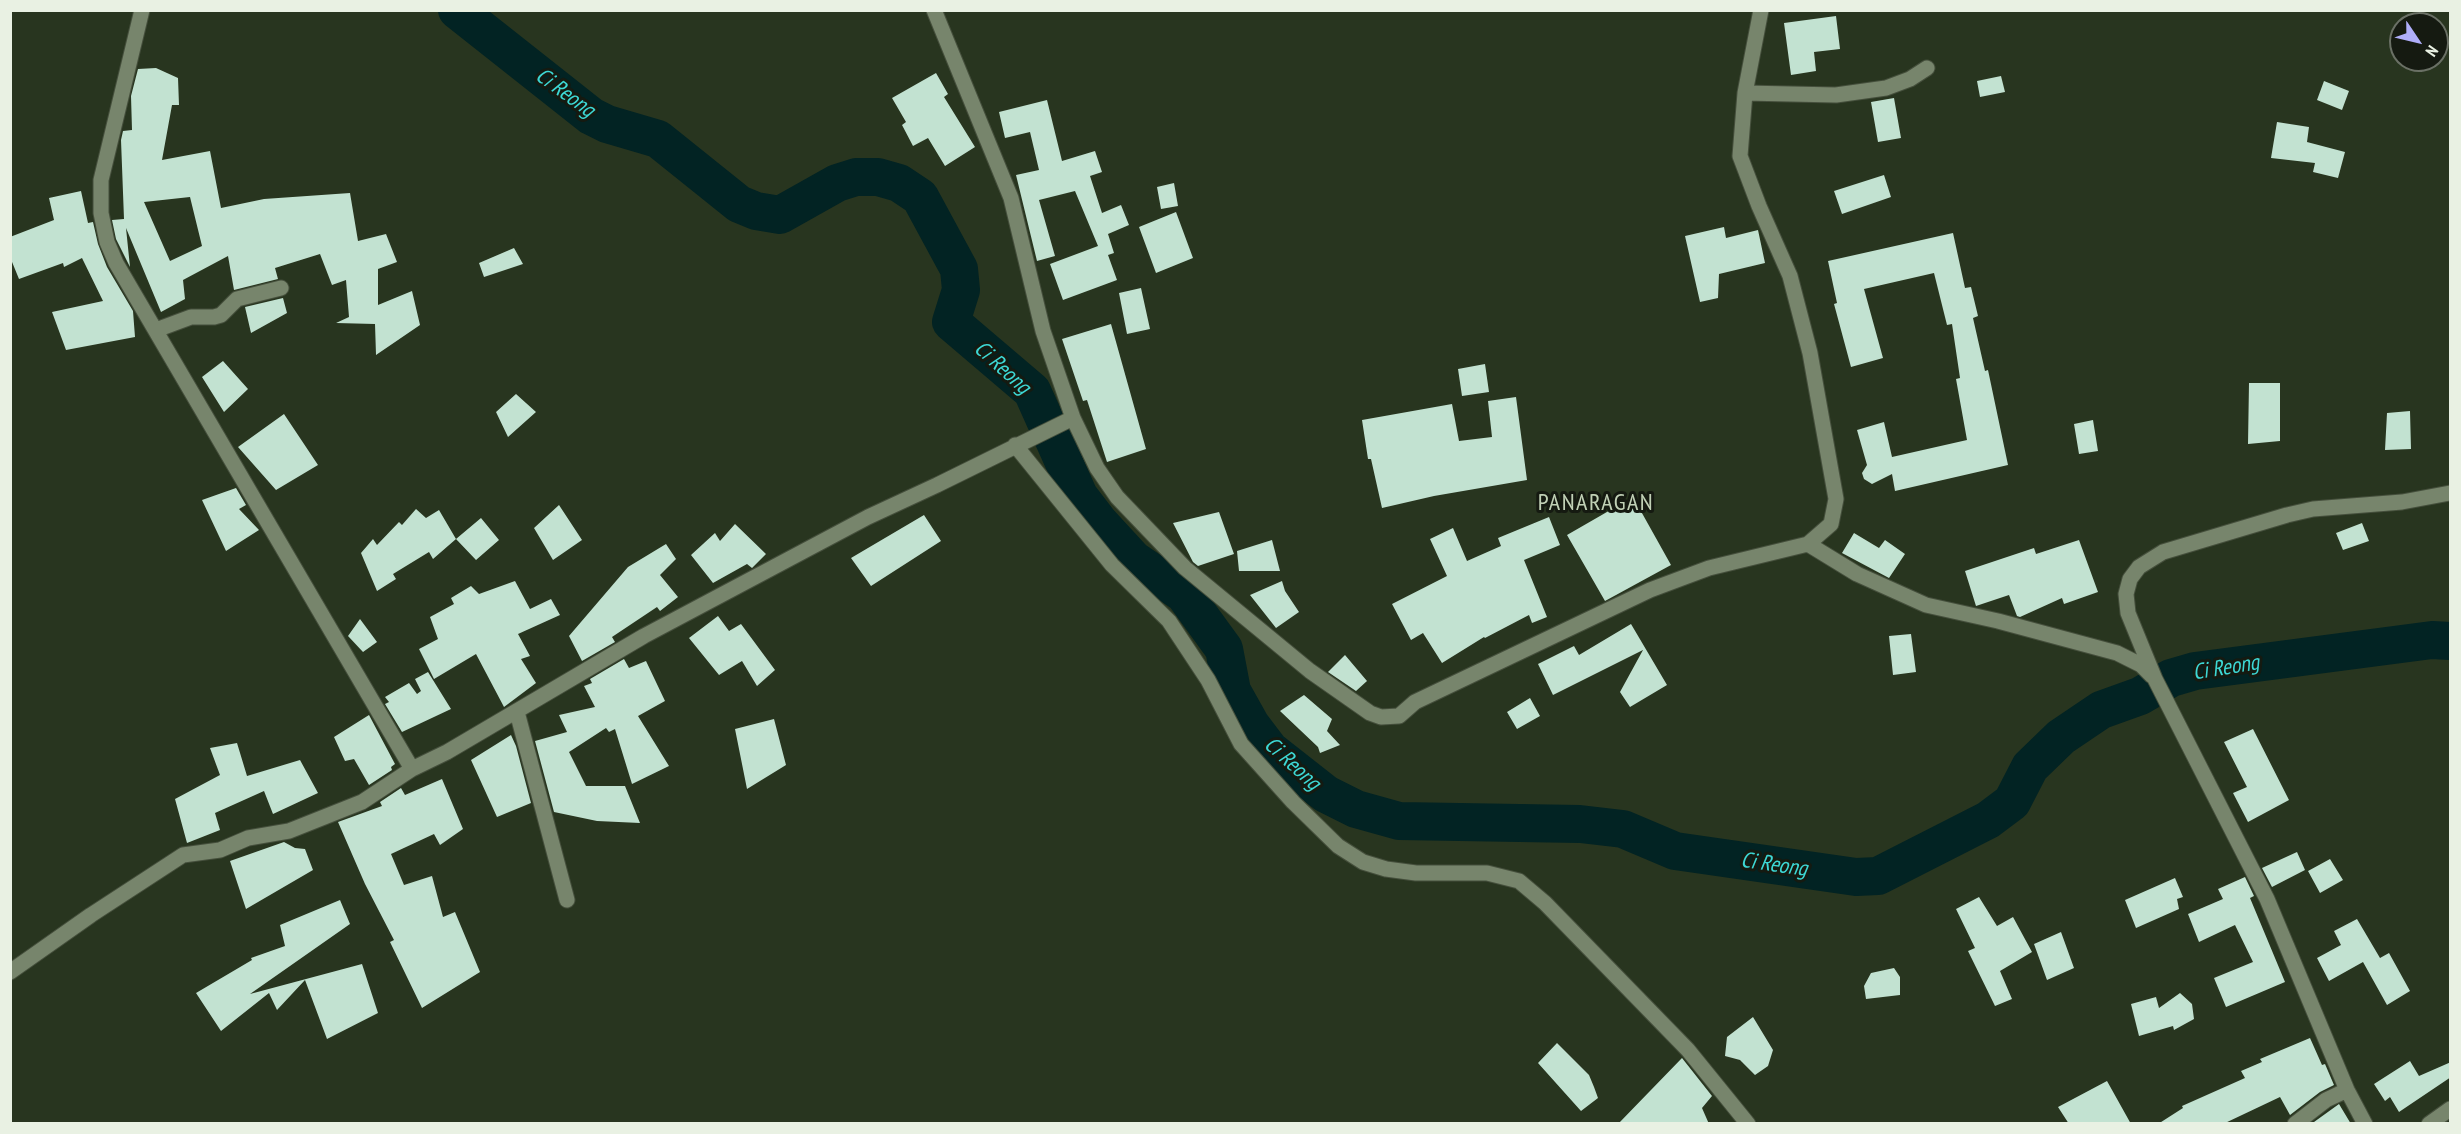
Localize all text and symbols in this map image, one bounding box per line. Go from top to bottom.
north arrow [2389,12,2449,72]
text: N [2421,42,2443,60]
water label: Ci Reong [530,63,600,123]
water label: Ci Reong [968,336,1036,400]
district label: PANARAGAN [1538,489,1654,517]
water label: Ci Reong [2191,650,2261,686]
water label: Ci Reong [1258,732,1326,796]
water label: Ci Reong [1739,847,1809,883]

